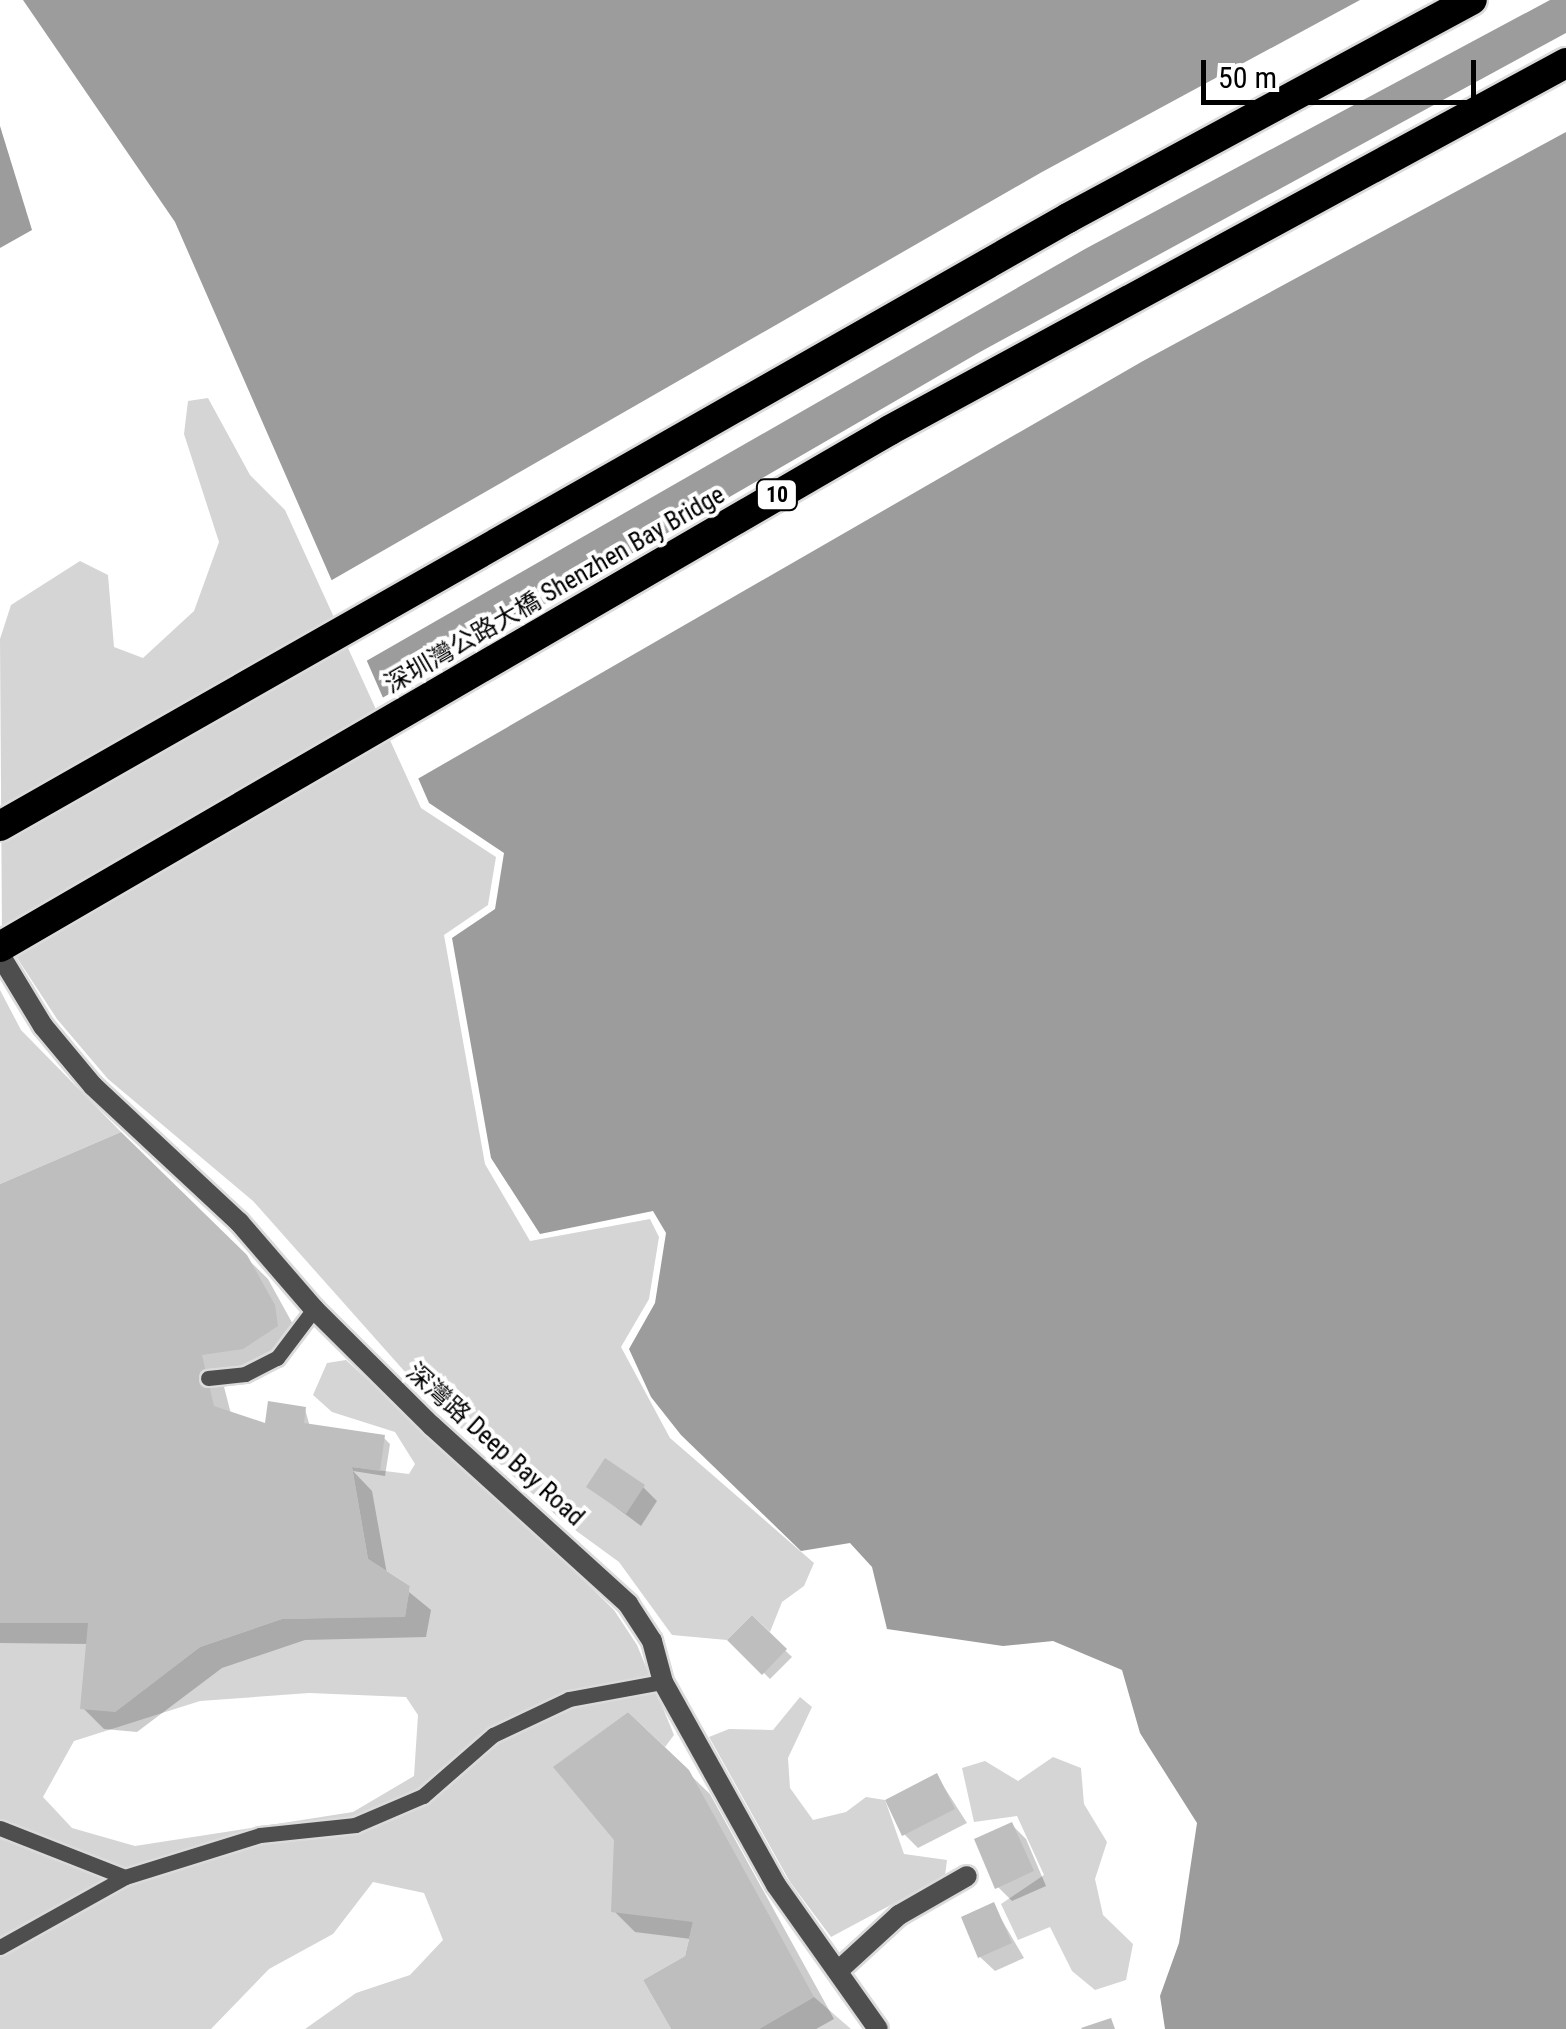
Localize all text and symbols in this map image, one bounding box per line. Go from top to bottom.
scale bar [1206,40,1481,102]
text: 50 m [1218,60,1277,95]
road number: 10 [754,478,800,512]
street label: 深圳灣公路大橋 Shenzhen Bay Bridge [380,480,730,700]
street label: 深灣路 Deep Bay Road [400,1357,590,1533]

